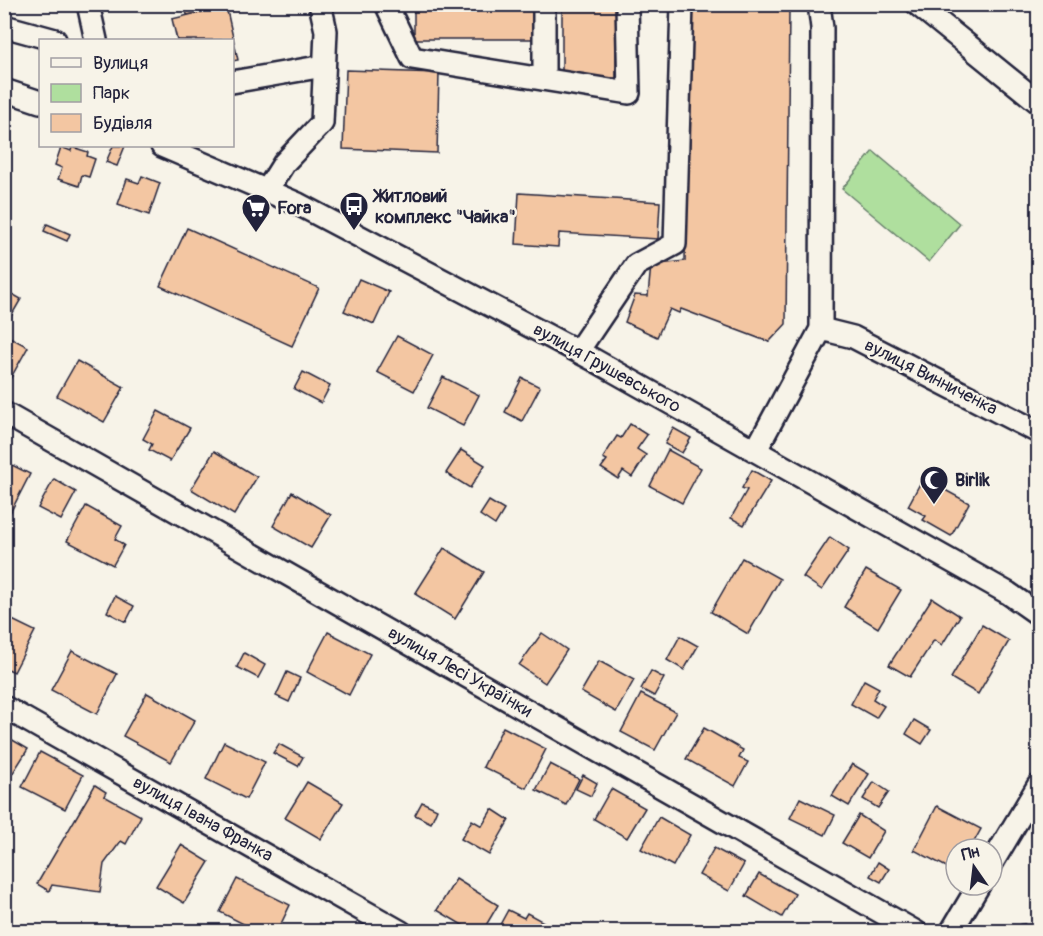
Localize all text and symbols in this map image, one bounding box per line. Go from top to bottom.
legend [39,39,234,147]
text: Вулиця [93,52,148,75]
text: Парк [93,82,130,105]
text: Будівля [93,112,152,135]
place label: Житловий комплекс "Чайка" [372,185,516,229]
bus stop icon: Житловий комплекс "Чайка" [338,190,370,232]
supermarket icon: Fora [240,192,272,234]
place label: Fora [277,197,312,220]
street label: вулиця Грушевського [529,318,685,418]
street label: вулиця Винниченка [861,334,1001,420]
mosque icon: Birlik [918,464,950,506]
place label: Birlik [955,469,990,492]
street label: вулиця Лесі Українки [384,621,536,723]
street label: вулиця Івана Франка [129,771,277,867]
north arrow [944,837,1004,897]
text: Пн [960,842,982,865]

